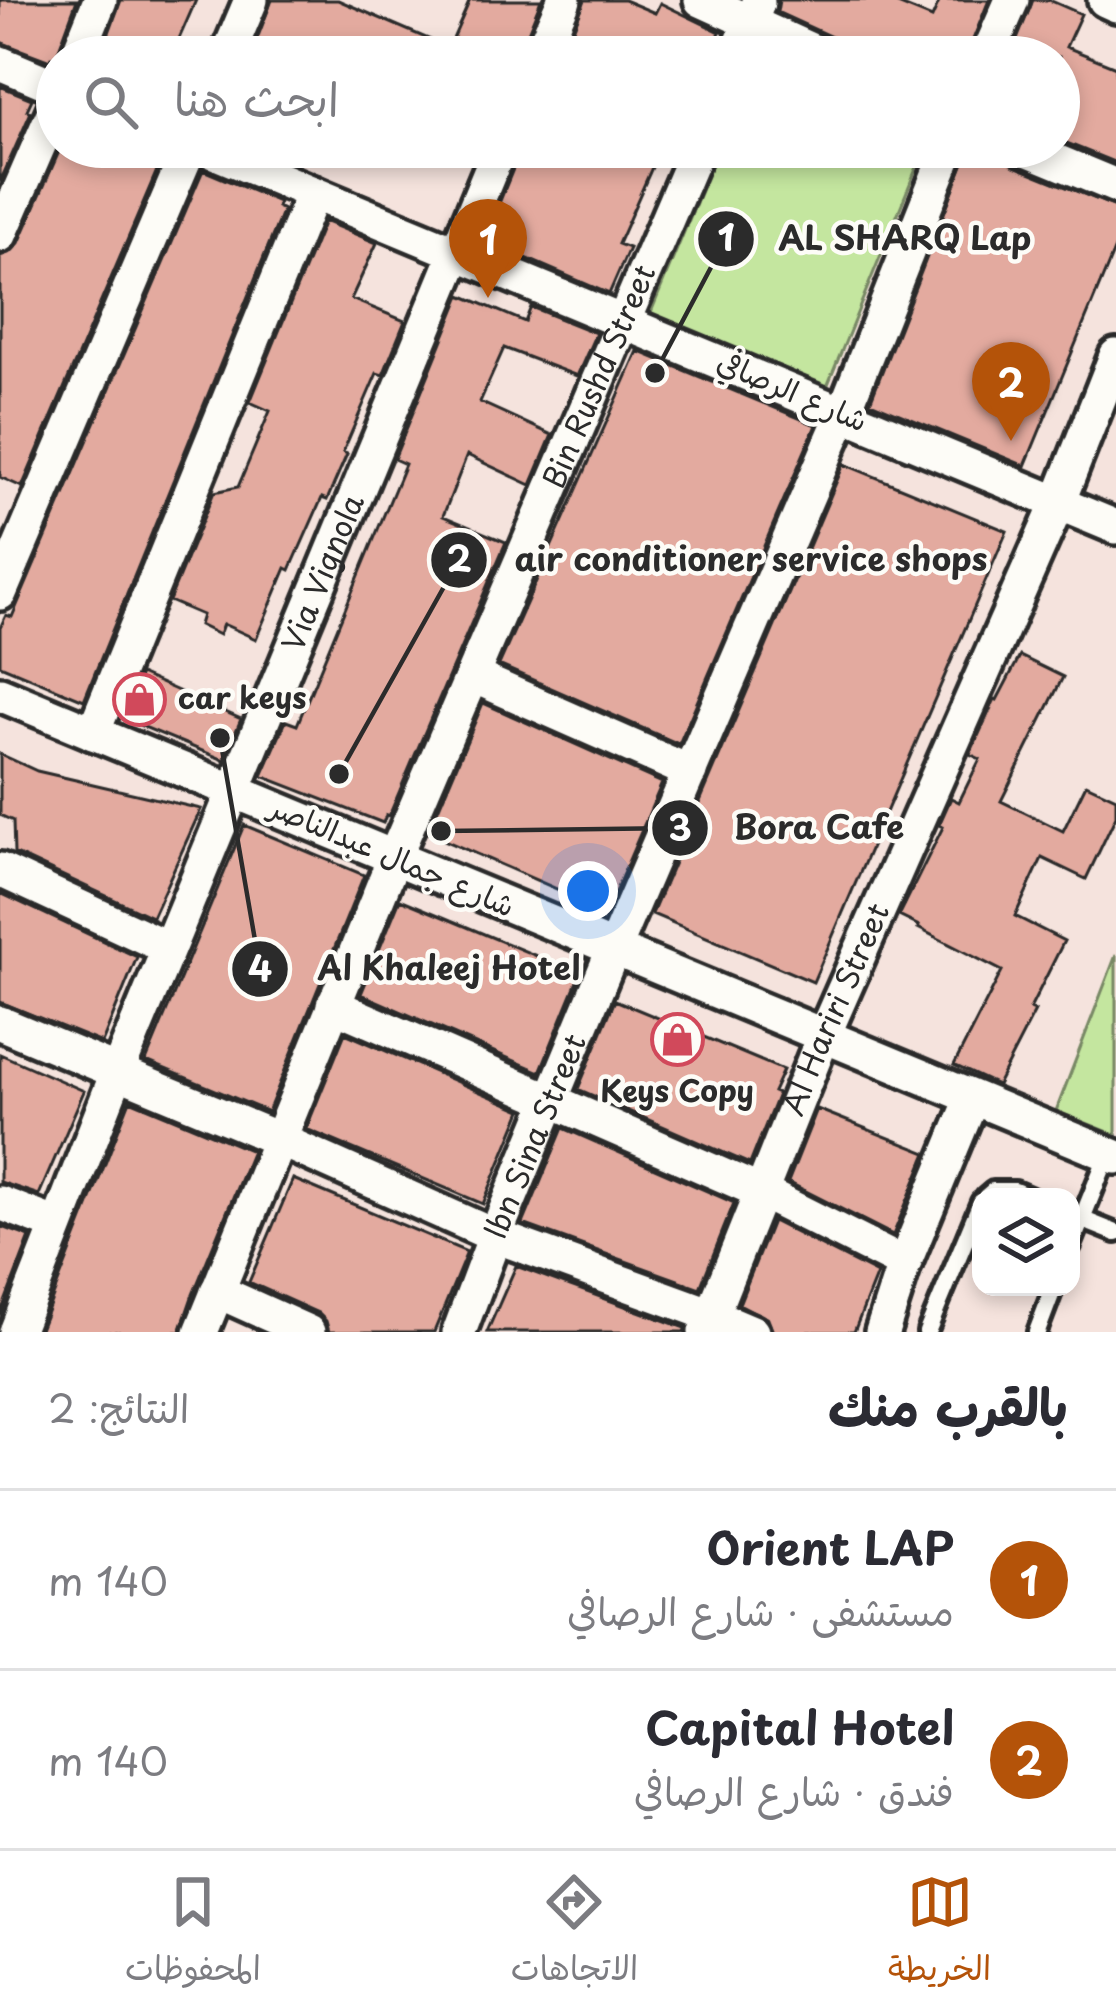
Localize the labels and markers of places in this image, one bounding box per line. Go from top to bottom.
pin: 1 [449,199,527,298]
callout: AL SHARQ Lap [696,204,1054,273]
pin: 2 [972,342,1050,441]
callout: air conditioner service shops [429,525,1013,594]
shop icon: car keys [111,671,167,727]
place label: car keys [178,674,307,719]
callout: Bora Cafe [650,793,928,862]
callout: Al Khaleej Hotel [230,934,608,1003]
shop icon: Keys Copy [649,1012,705,1068]
place label: Keys Copy [600,1067,754,1112]

